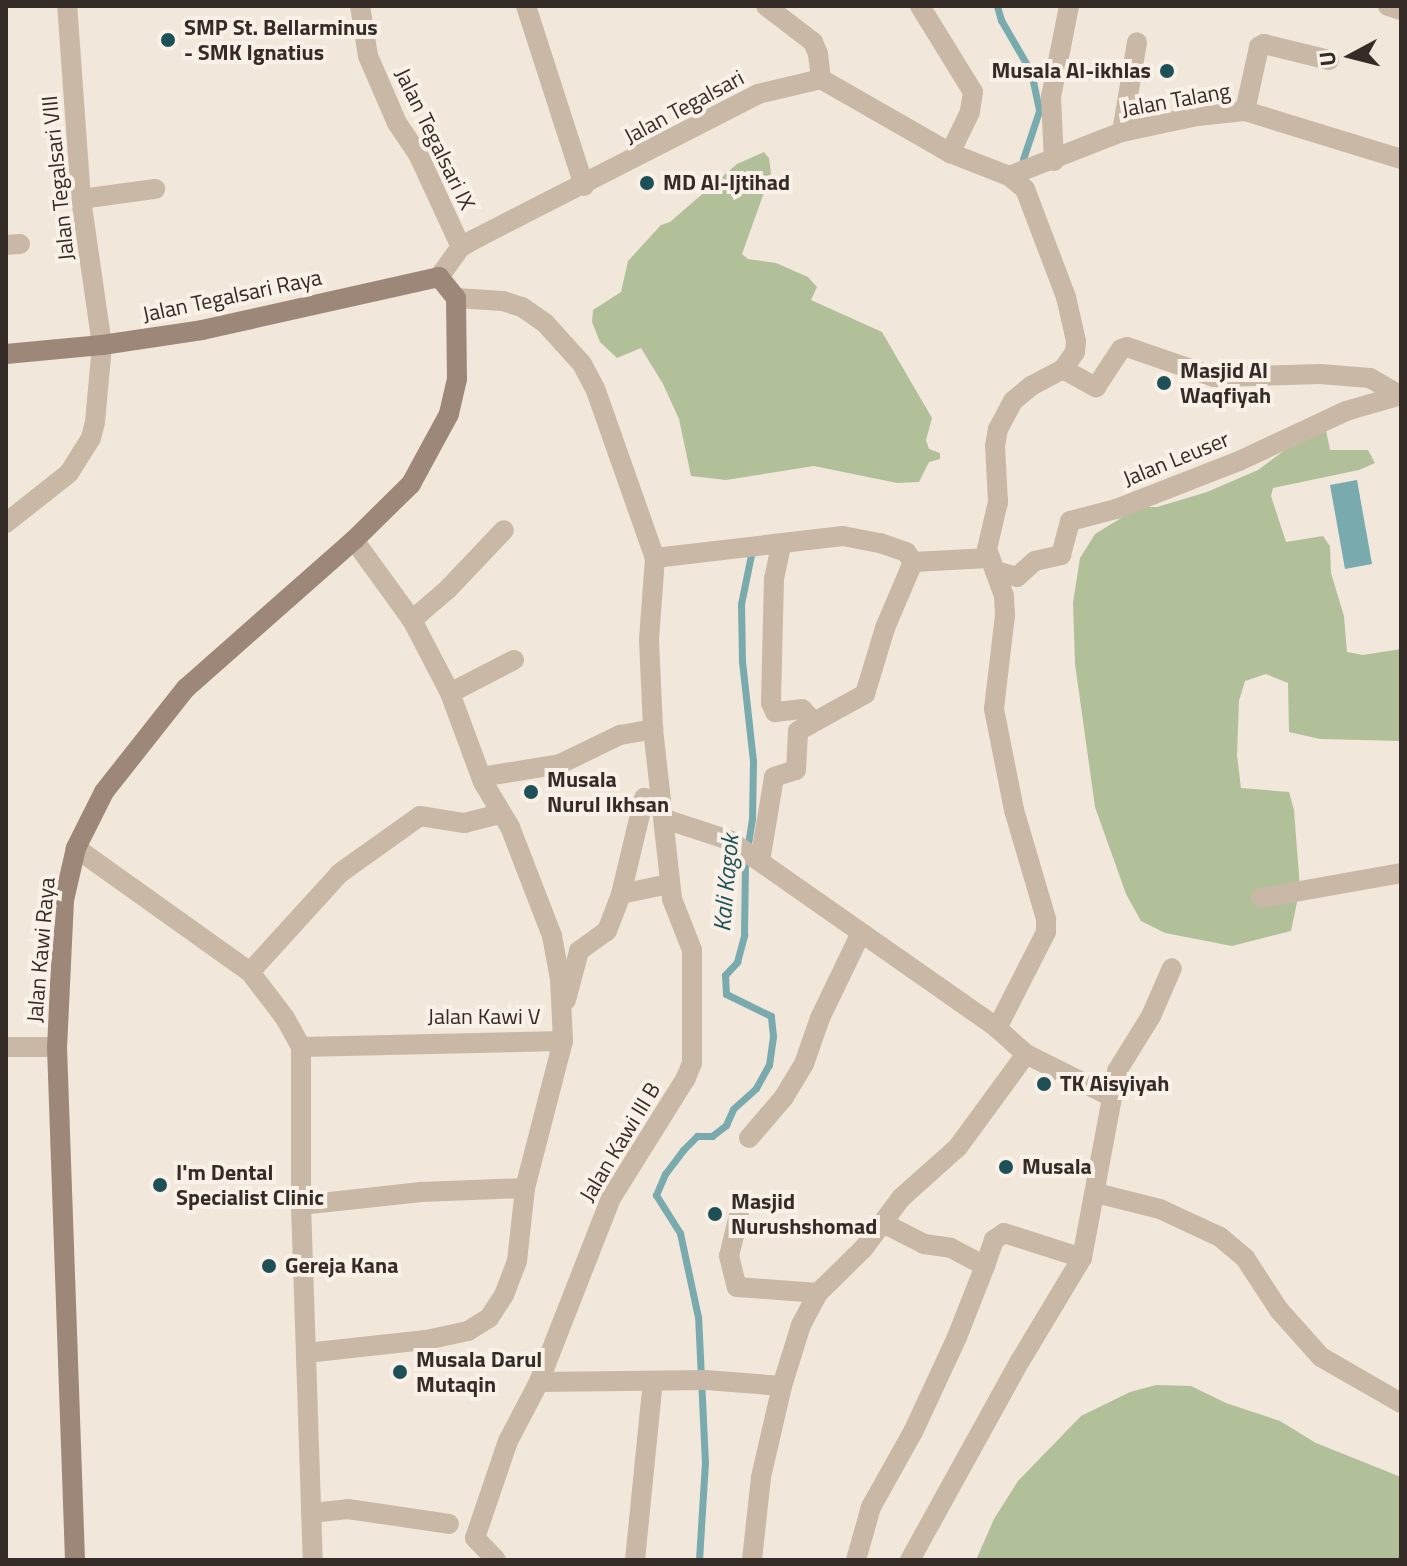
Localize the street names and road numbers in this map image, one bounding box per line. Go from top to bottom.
street label: Jalan Tegalsari IX [389,64,481,214]
street label: Jalan Tegalsari [620,64,748,150]
street label: Jalan Talang [1120,77,1232,123]
street label: Jalan Tegalsari VIII [36,94,80,262]
street label: Jalan Tegalsari Raya [140,264,324,328]
street label: Jalan Leuser [1119,426,1233,492]
street label: Jalan Kawi Raya [21,876,61,1024]
street label: Jalan Kawi V [428,1004,540,1030]
street label: Jalan Kawi III B [574,1077,666,1207]

